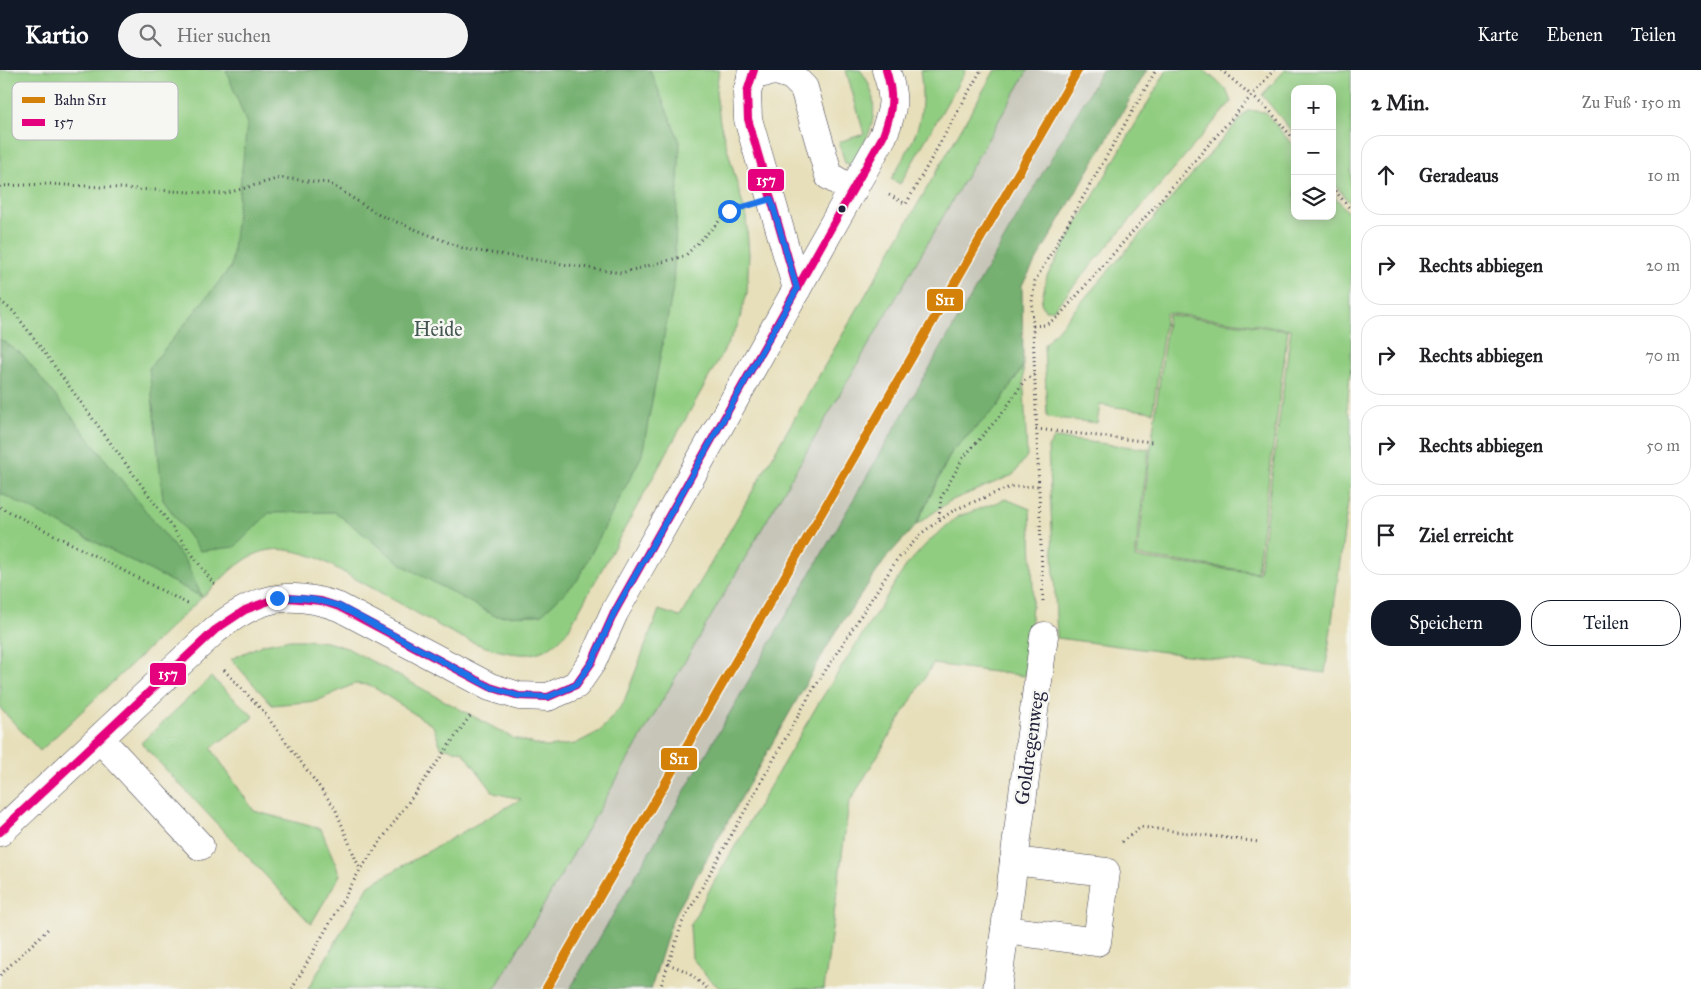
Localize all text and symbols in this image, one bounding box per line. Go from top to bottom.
search box [118,13,468,58]
text: Kartio [25,20,88,50]
icon: search [136,21,164,49]
text: Hier suchen [176,24,271,47]
text: Karte [1478,24,1519,46]
text: Ebenen [1547,24,1603,46]
text: Teilen [1631,24,1676,46]
legend [12,82,178,140]
map controls [1291,85,1336,220]
button: + [1291,85,1336,130]
text: 2 Min. [1371,90,1429,116]
text: Bahn S11 [54,92,107,109]
text: Zu Fuß · 150 m [1582,93,1681,112]
text: 157 [54,114,73,131]
button: − [1291,130,1336,175]
icon: ahead [1372,161,1400,189]
text: Geradeaus [1419,164,1498,187]
text: 10 m [1648,166,1680,185]
line badge: 157 [747,168,785,192]
text: 157 [756,172,776,189]
button: layers [1291,175,1336,220]
route start [718,200,741,223]
unlabelled marker [837,204,847,214]
icon: right [1372,251,1400,279]
text: Rechts abbiegen [1419,254,1543,277]
text: 20 m [1646,256,1680,275]
line badge: S11 [926,288,964,312]
text: S11 [935,292,955,309]
park label: Heide [413,317,463,341]
icon: right [1372,341,1400,369]
text: Rechts abbiegen [1419,344,1543,367]
text: 70 m [1645,346,1680,365]
icon: right [1372,431,1400,459]
text: Rechts abbiegen [1419,434,1543,457]
text: 50 m [1646,436,1680,455]
icon: arrive [1372,521,1400,549]
text: Ziel erreicht [1419,524,1513,547]
route end [266,587,289,610]
button: Speichern [1371,600,1521,646]
button: Teilen [1531,600,1681,646]
line badge: 157 [149,662,187,686]
text: 157 [158,666,178,683]
street label: Goldregenweg [1009,689,1050,807]
line badge: S11 [660,747,698,771]
text: S11 [669,751,689,768]

